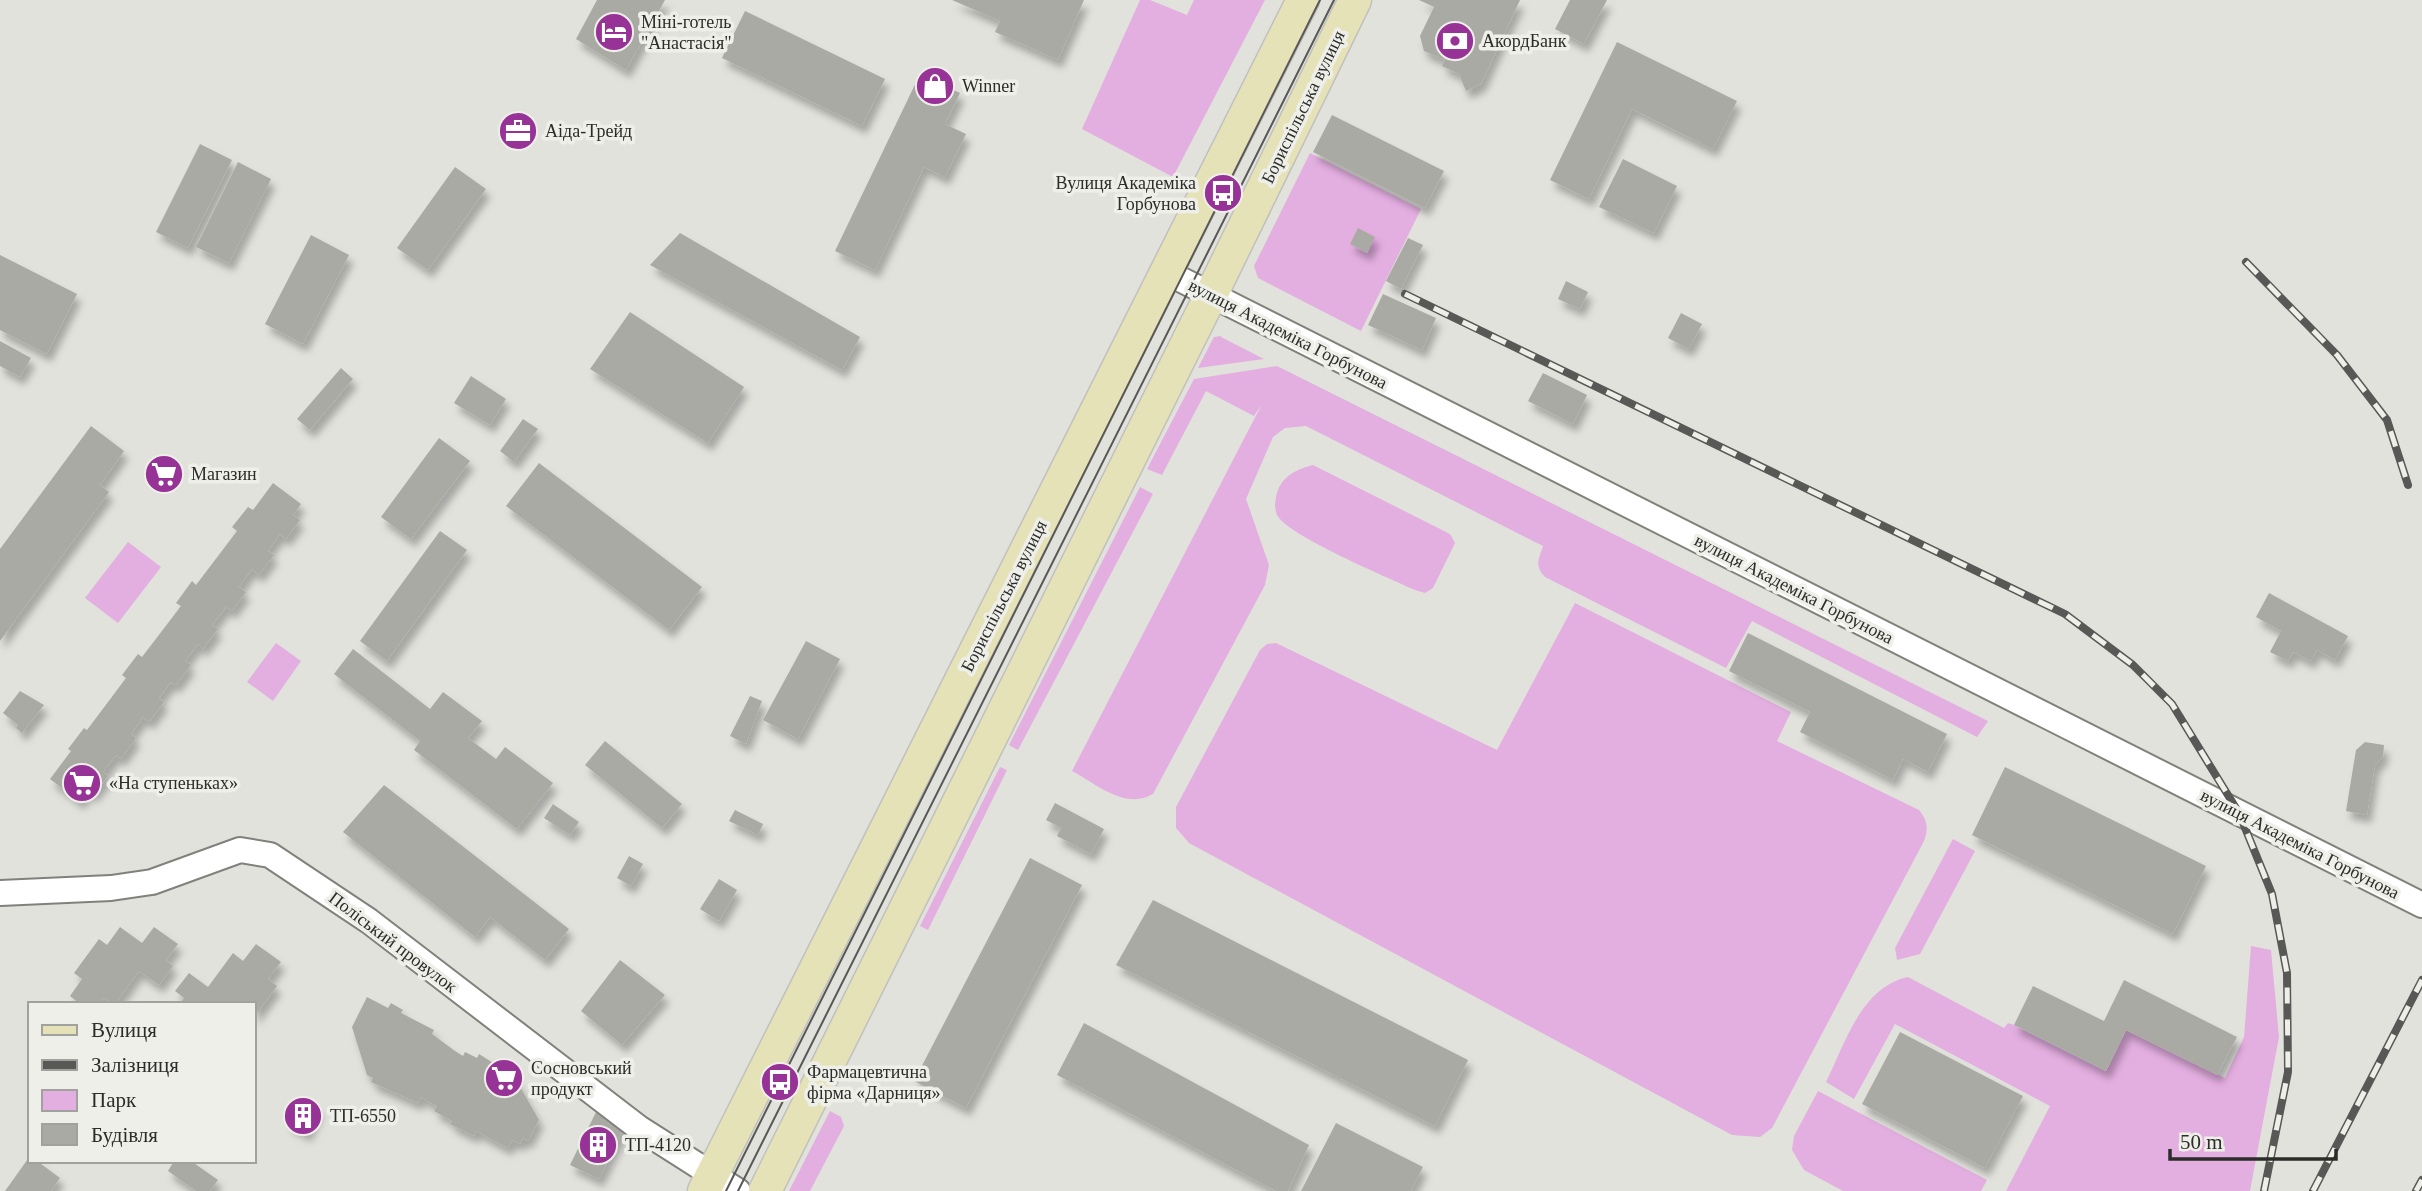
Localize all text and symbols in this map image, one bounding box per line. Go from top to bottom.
hotel icon: Міні-готель "Анастасія" [593,11,635,53]
place label: Міні-готель "Анастасія" [641,12,732,53]
bank icon: АкордБанк [1434,20,1476,62]
street label: Бориспільська вулиця [1257,27,1349,187]
place label: АкордБанк [1482,31,1567,51]
shop icon: Winner [914,65,956,107]
place label: Winner [962,76,1015,96]
office icon: Аіда-Трейд [497,110,539,152]
place label: Аіда-Трейд [545,121,632,141]
bus stop icon: Вулиця Академіка Горбунова [1202,172,1244,214]
place label: Вулиця Академіка Горбунова [1056,173,1196,214]
street label: вулиця Академіка Горбунова [1185,275,1391,393]
supermarket icon: Магазин [143,453,185,495]
place label: Магазин [191,464,257,484]
street label: Бориспільська вулиця [957,517,1051,675]
street label: вулиця Академіка Горбунова [1691,530,1897,648]
supermarket icon: «На ступеньках» [61,762,103,804]
place label: «На ступеньках» [109,773,238,793]
street label: вулиця Академіка Горбунова [2197,785,2403,903]
street label: Поліський провулок [325,887,461,997]
legend [28,1002,256,1163]
text: Вулиця [91,1018,157,1042]
text: Залізниця [91,1053,179,1077]
supermarket icon: Сосновський продукт [483,1057,525,1099]
place label: Сосновський продукт [531,1058,632,1099]
bus stop icon: Фармацевтична фірма «Дарниця» [759,1061,801,1103]
place label: Фармацевтична фірма «Дарниця» [807,1062,941,1103]
text: Парк [91,1088,137,1112]
building icon: ТП-6550 [282,1095,324,1137]
place label: ТП-6550 [330,1106,396,1126]
scale bar [2170,1118,2336,1162]
text: Будівля [91,1123,158,1147]
building icon: ТП-4120 [577,1124,619,1166]
text: 50 m [2180,1130,2223,1154]
place label: ТП-4120 [625,1135,691,1155]

